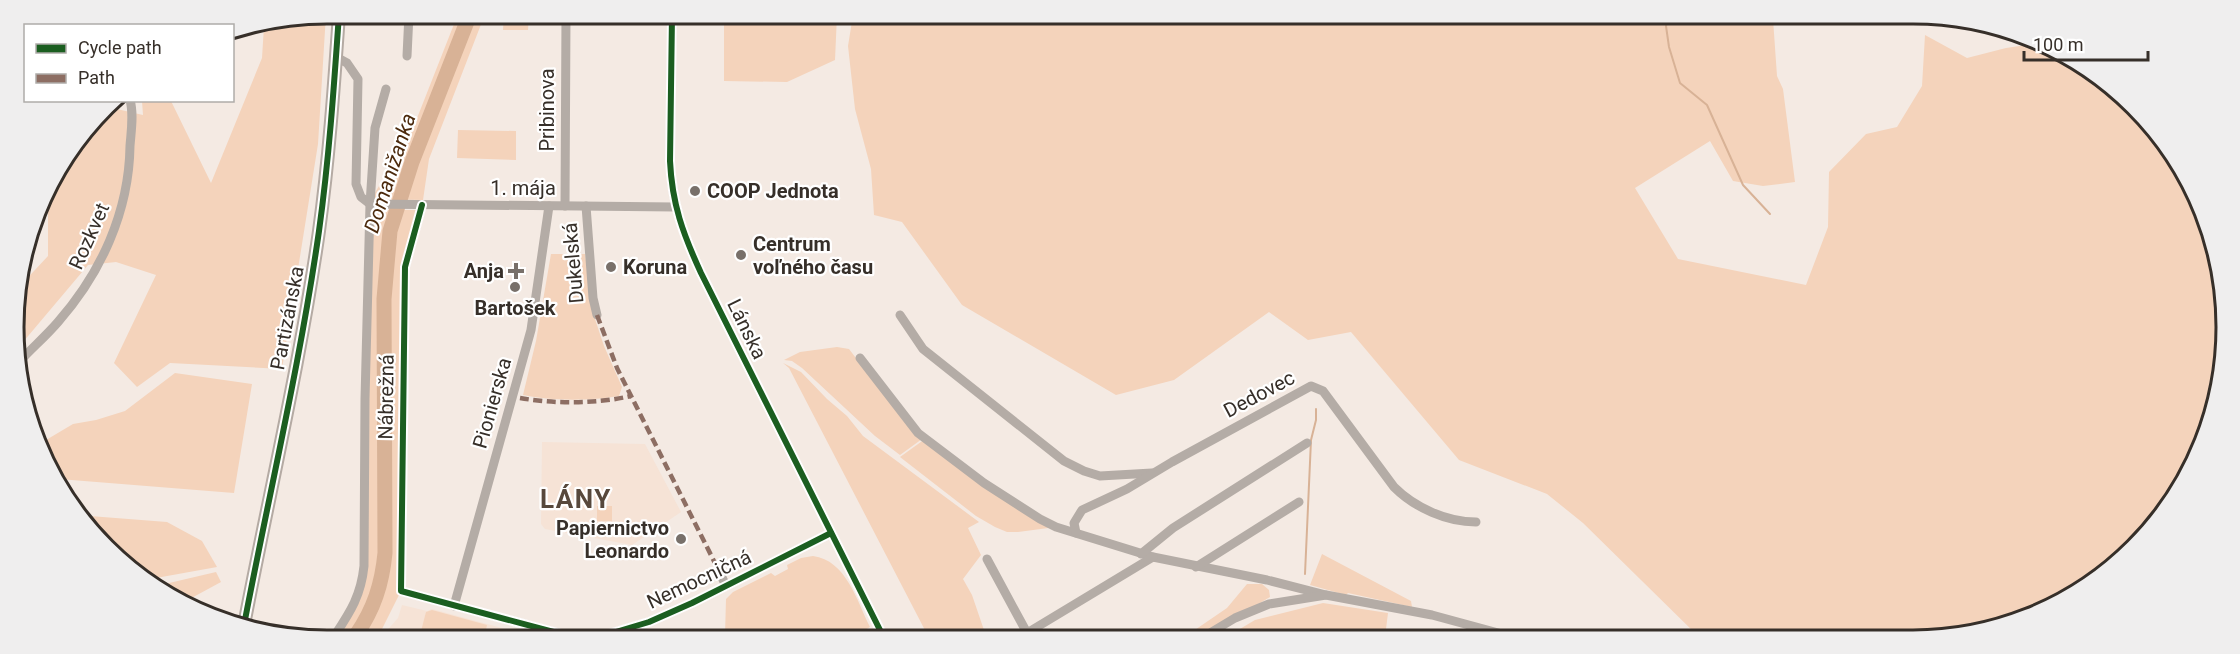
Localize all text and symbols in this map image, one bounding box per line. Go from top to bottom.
legend [24,24,234,102]
scale bar [2024,24,2148,62]
text: 100 m [2033,34,2084,55]
text: Cycle path [78,37,162,58]
text: Path [78,67,115,88]
street label: Pribinova [535,68,559,152]
water label: Domanižanka [359,110,421,236]
street label: 1. mája [490,176,556,200]
place label: COOP Jednota [707,179,839,203]
marker: COOP Jednota [688,184,702,198]
street label: Rozkvet [64,199,114,273]
street label: Dukelská [558,222,588,304]
place label: Centrum voľného času [753,232,873,279]
marker: Centrum voľného času [734,248,748,262]
place label: Koruna [623,255,687,279]
place label: Anja [464,259,504,283]
marker: Koruna [604,260,618,274]
street label: Partizánska [265,264,309,372]
marker: Anja [509,264,523,278]
marker: Bartošek [508,280,522,294]
street label: Lánska [722,295,772,363]
place label: Bartošek [475,296,556,320]
street label: Nábrežná [373,354,399,440]
street label: Pionierska [468,355,516,451]
street label: Dedovec [1219,365,1299,423]
district label: LÁNY [540,484,612,514]
place label: Papiernictvo Leonardo [556,516,669,563]
marker: Papiernictvo Leonardo [674,532,688,546]
street label: Nemocničná [643,544,755,614]

